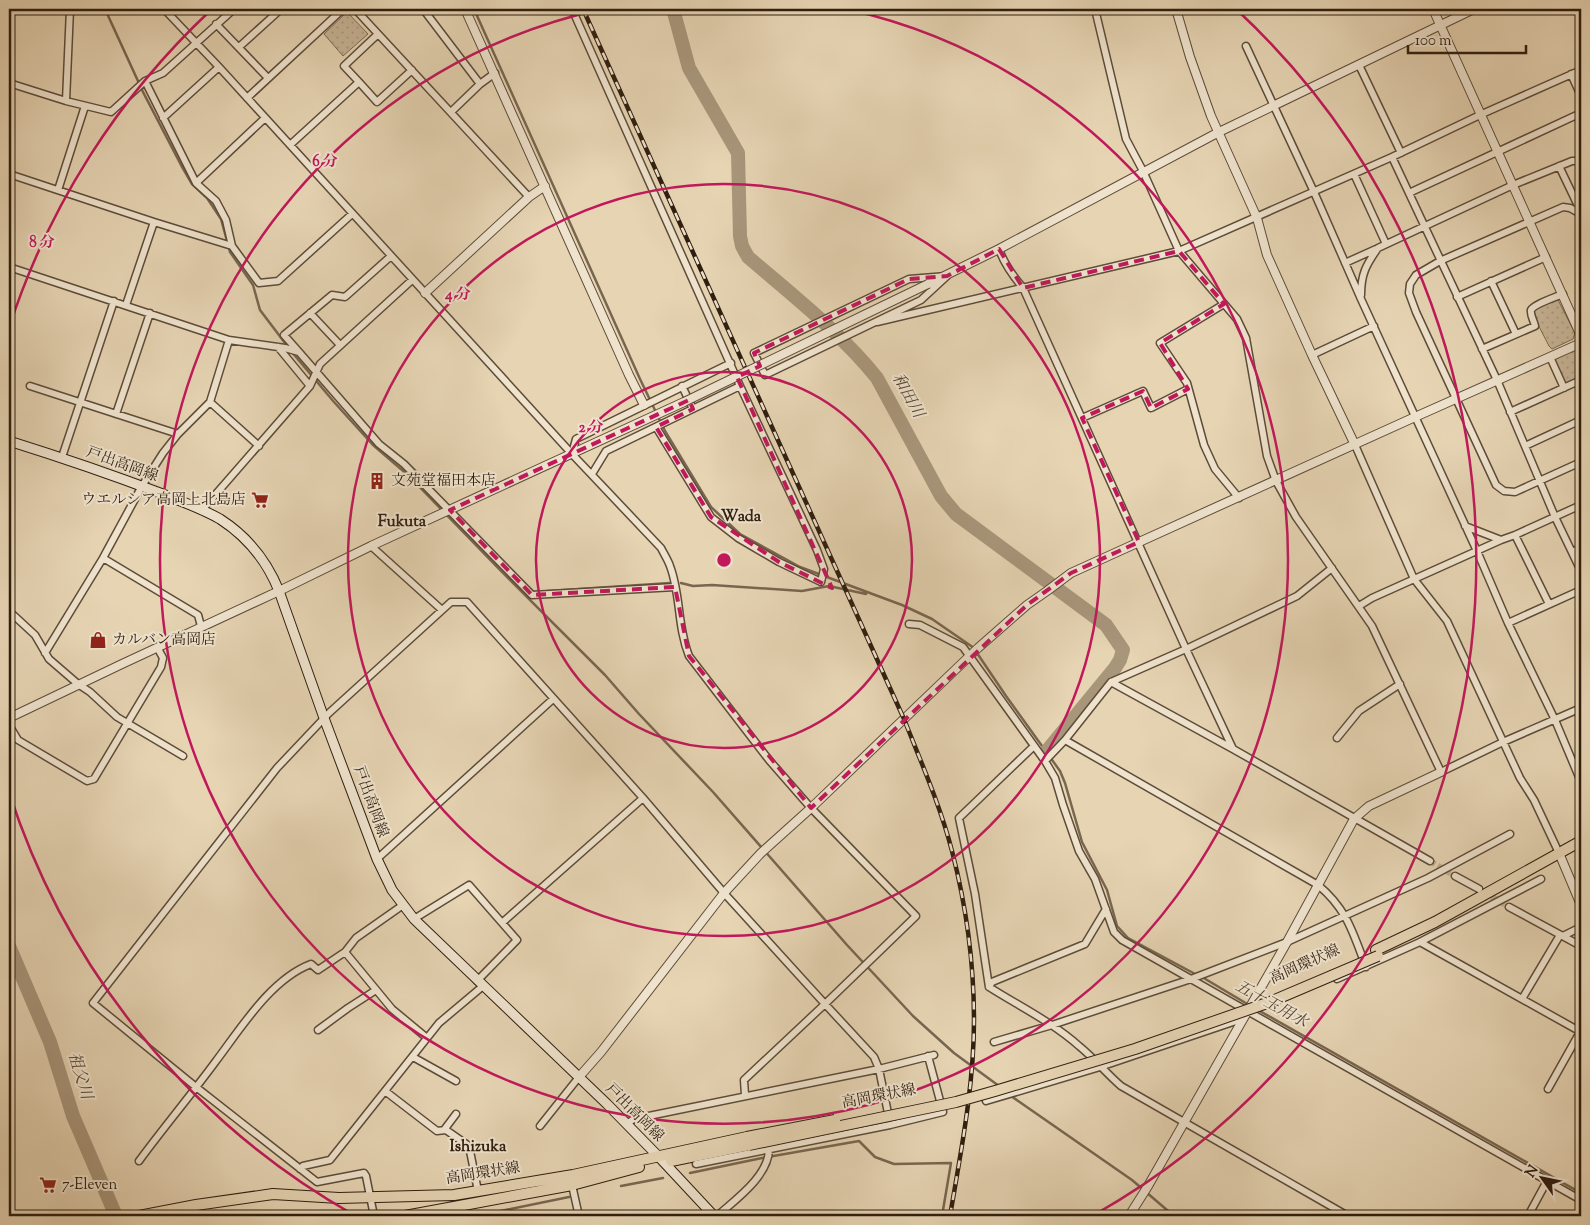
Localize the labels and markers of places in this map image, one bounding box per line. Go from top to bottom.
building icon: 文苑堂福田本店 [367,471,387,491]
place label: 文苑堂福田本店 [391,471,496,492]
place label: ウエルシア高岡上北島店 [81,490,246,511]
supermarket icon: ウエルシア高岡上北島店 [250,490,270,510]
centre of rings [715,551,733,569]
shop icon: カルバン高岡店 [88,630,108,650]
place label: カルバン高岡店 [112,630,216,651]
supermarket icon: 7-Eleven [38,1175,58,1195]
place label: 7-Eleven [62,1175,118,1196]

